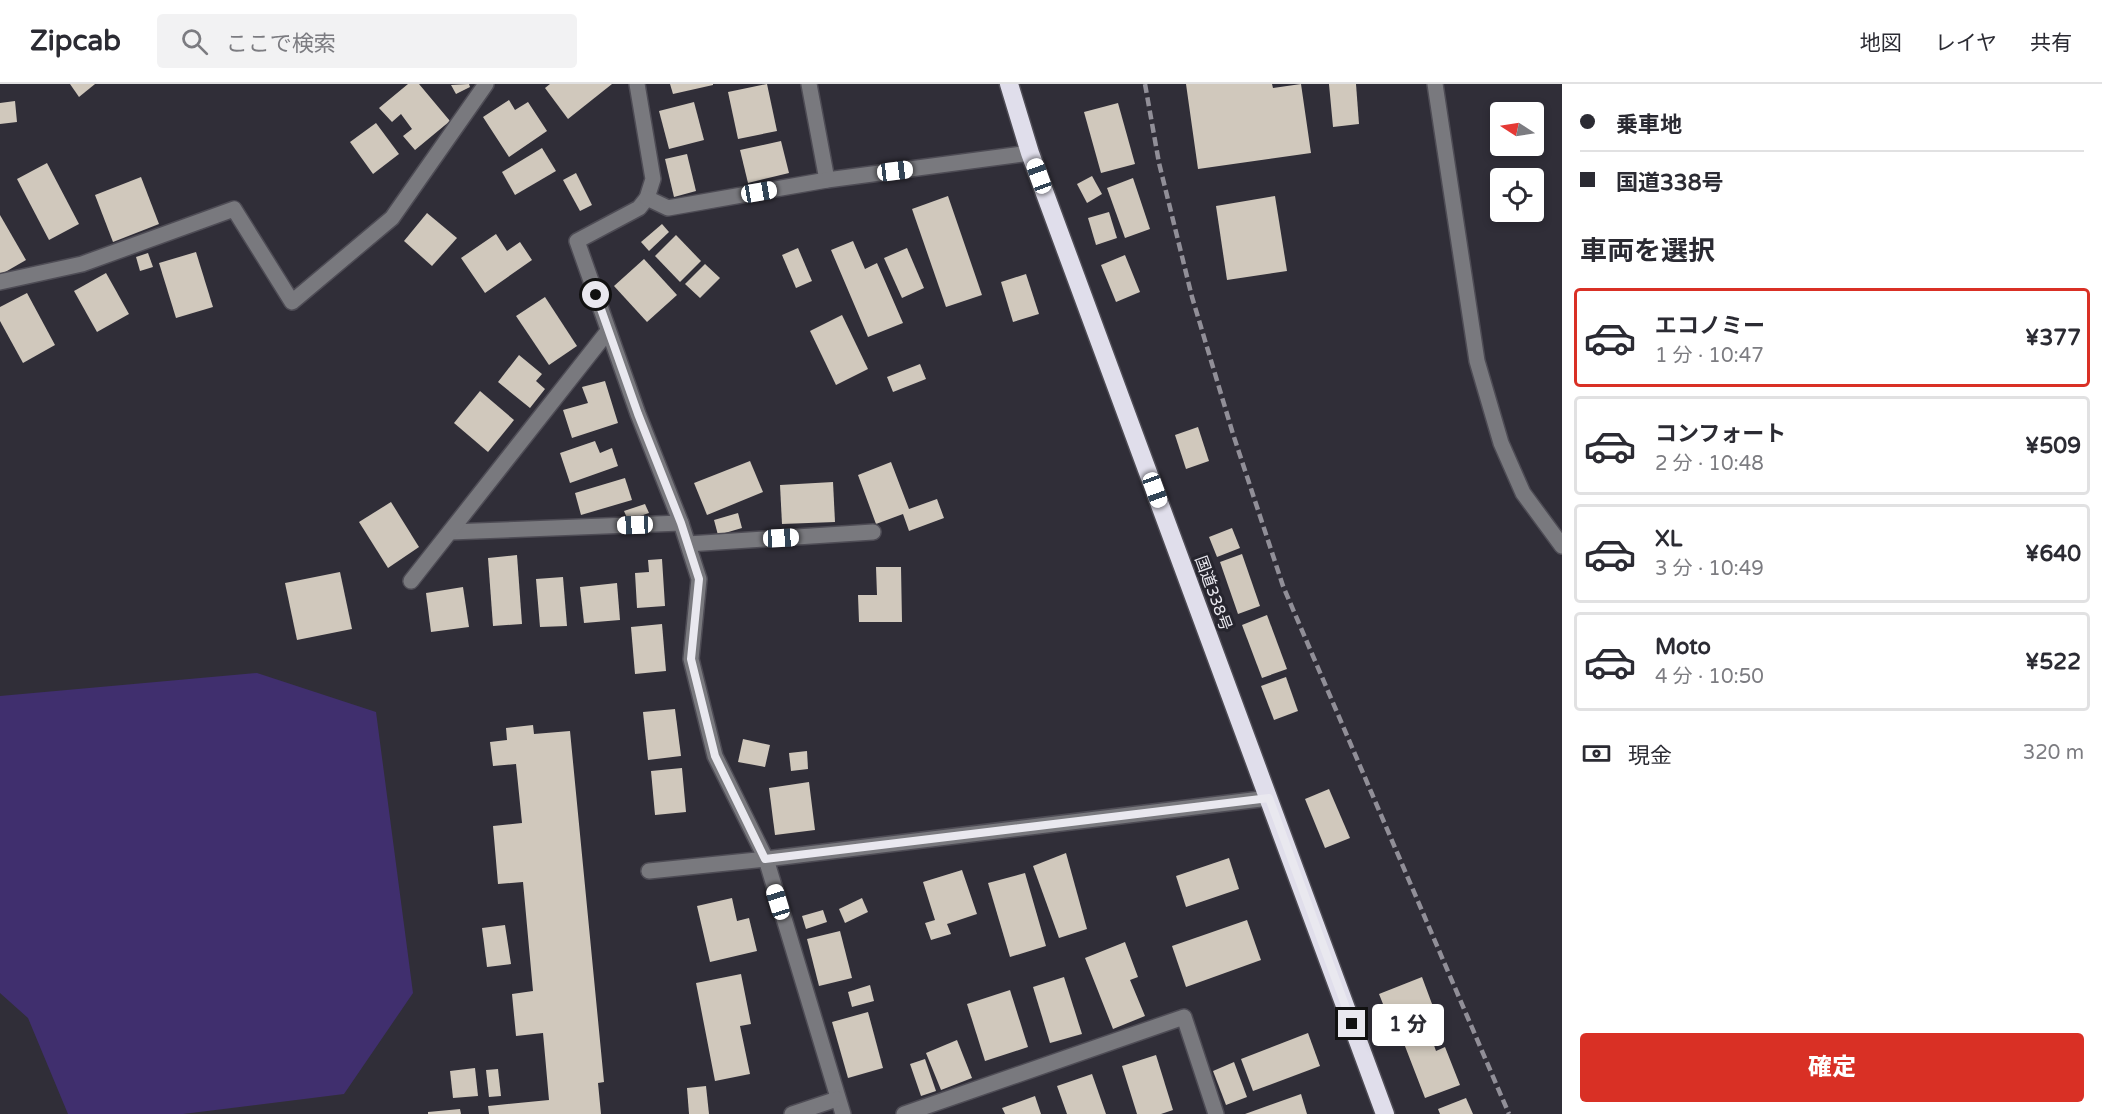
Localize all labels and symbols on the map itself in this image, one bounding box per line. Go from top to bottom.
north arrow [1490,102,1544,156]
car [1024,156,1054,196]
car [876,160,914,182]
car [740,180,778,204]
route start [582,281,609,308]
car [1140,470,1170,510]
car [617,515,653,535]
car [763,528,799,548]
street label: 国道338号 [1190,553,1236,633]
car [764,882,792,922]
callout: 1 分 [1373,1003,1445,1045]
route end [1338,1010,1365,1037]

